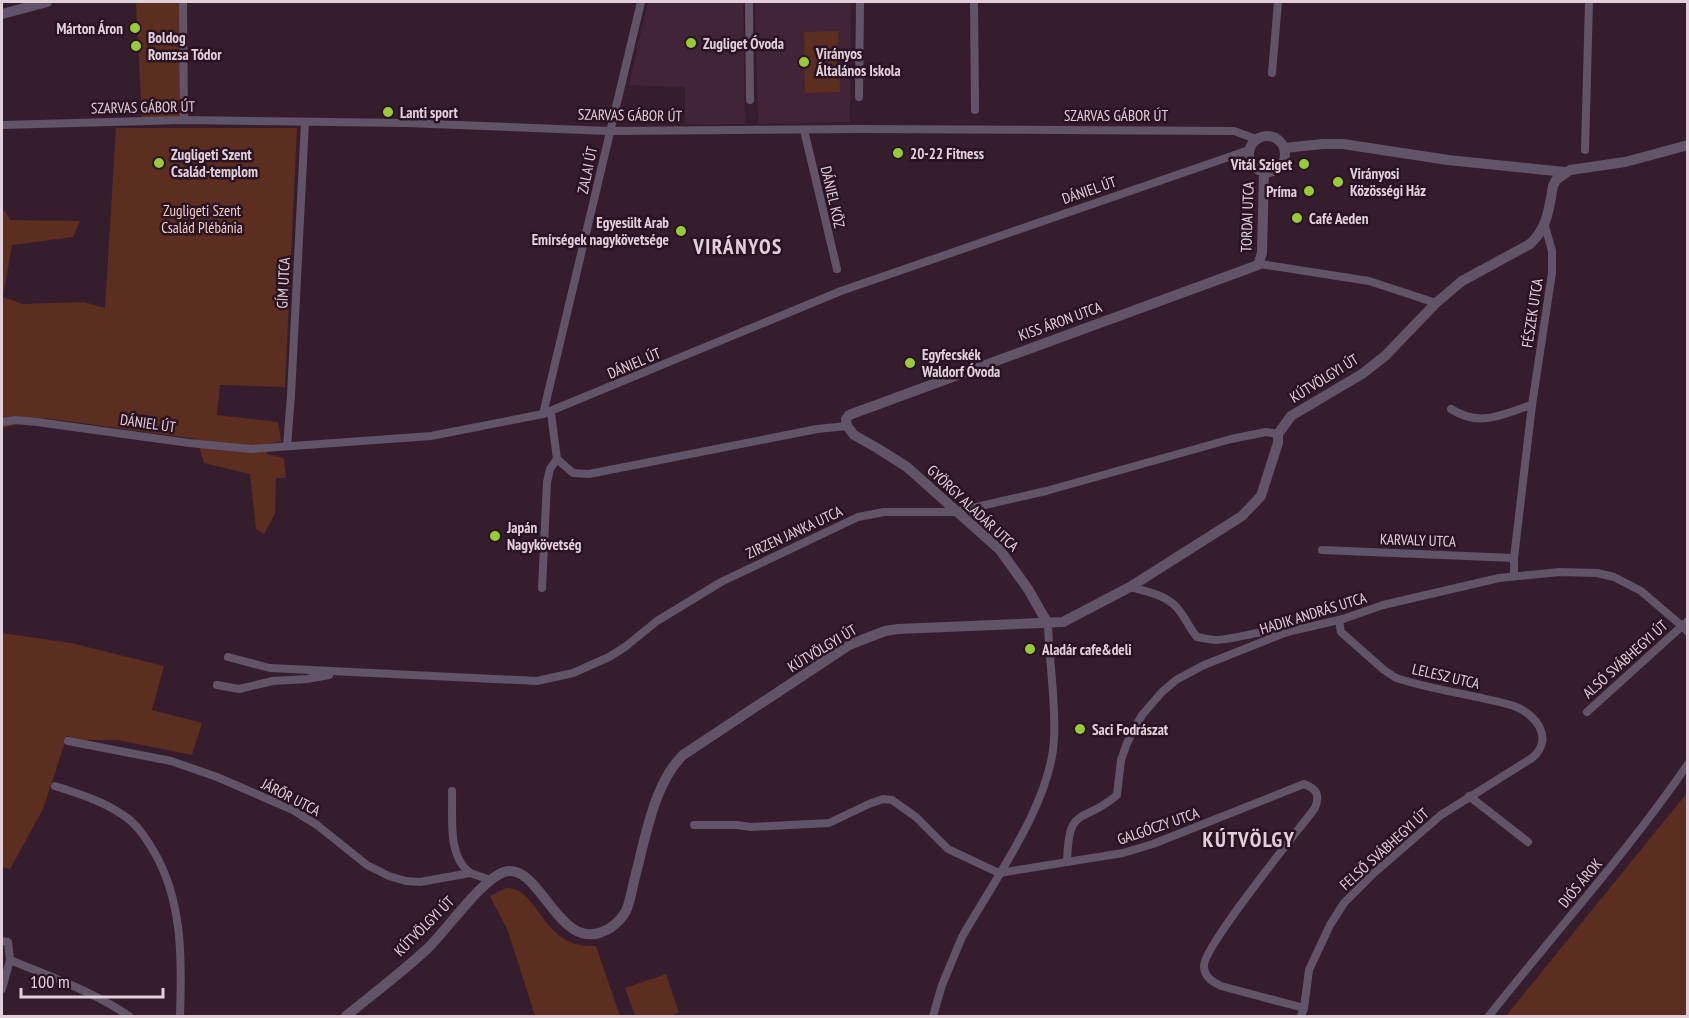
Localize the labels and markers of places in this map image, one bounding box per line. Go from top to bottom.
place label: Márton Áron [56,19,123,38]
marker: Márton Áron [128,21,142,35]
place label: Boldog Romzsa Tódor [148,28,222,64]
place label: Zugliget Óvoda [703,34,784,53]
marker: Zugliget Óvoda [684,36,698,50]
marker: Boldog Romzsa Tódor [129,39,143,53]
place label: Virányos Általános Iskola [815,44,901,80]
marker: Virányos Általános Iskola [797,55,811,69]
place label: Lanti sport [400,103,459,122]
marker: Lanti sport [381,105,395,119]
place label: 20-22 Fitness [910,144,984,163]
place label: Zugligeti Szent Család-templom [171,145,258,181]
marker: 20-22 Fitness [891,146,905,160]
place label: Vitál Sziget [1230,155,1293,174]
marker: Zugligeti Szent Család-templom [152,156,166,170]
marker: Vitál Sziget [1297,157,1311,171]
place label: Virányosi Közösségi Ház [1349,164,1426,200]
marker: Virányosi Közösségi Ház [1331,175,1345,189]
place label: Príma [1266,182,1297,201]
marker: Príma [1302,184,1316,198]
place label: Café Aeden [1309,209,1369,228]
marker: Café Aeden [1290,211,1304,225]
place label: Egyesült Arab Emírségek nagykövetsége [532,213,669,249]
marker: Egyesült Arab Emírségek nagykövetsége [674,224,688,238]
place label: Egyfecskék Waldorf Óvoda [921,345,1000,381]
marker: Egyfecskék Waldorf Óvoda [903,356,917,370]
place label: Japán Nagykövetség [506,518,582,554]
marker: Japán Nagykövetség [488,529,502,543]
place label: Aladár cafe&deli [1041,640,1132,659]
marker: Aladár cafe&deli [1023,642,1037,656]
place label: Saci Fodrászat [1092,720,1169,739]
marker: Saci Fodrászat [1073,722,1087,736]

